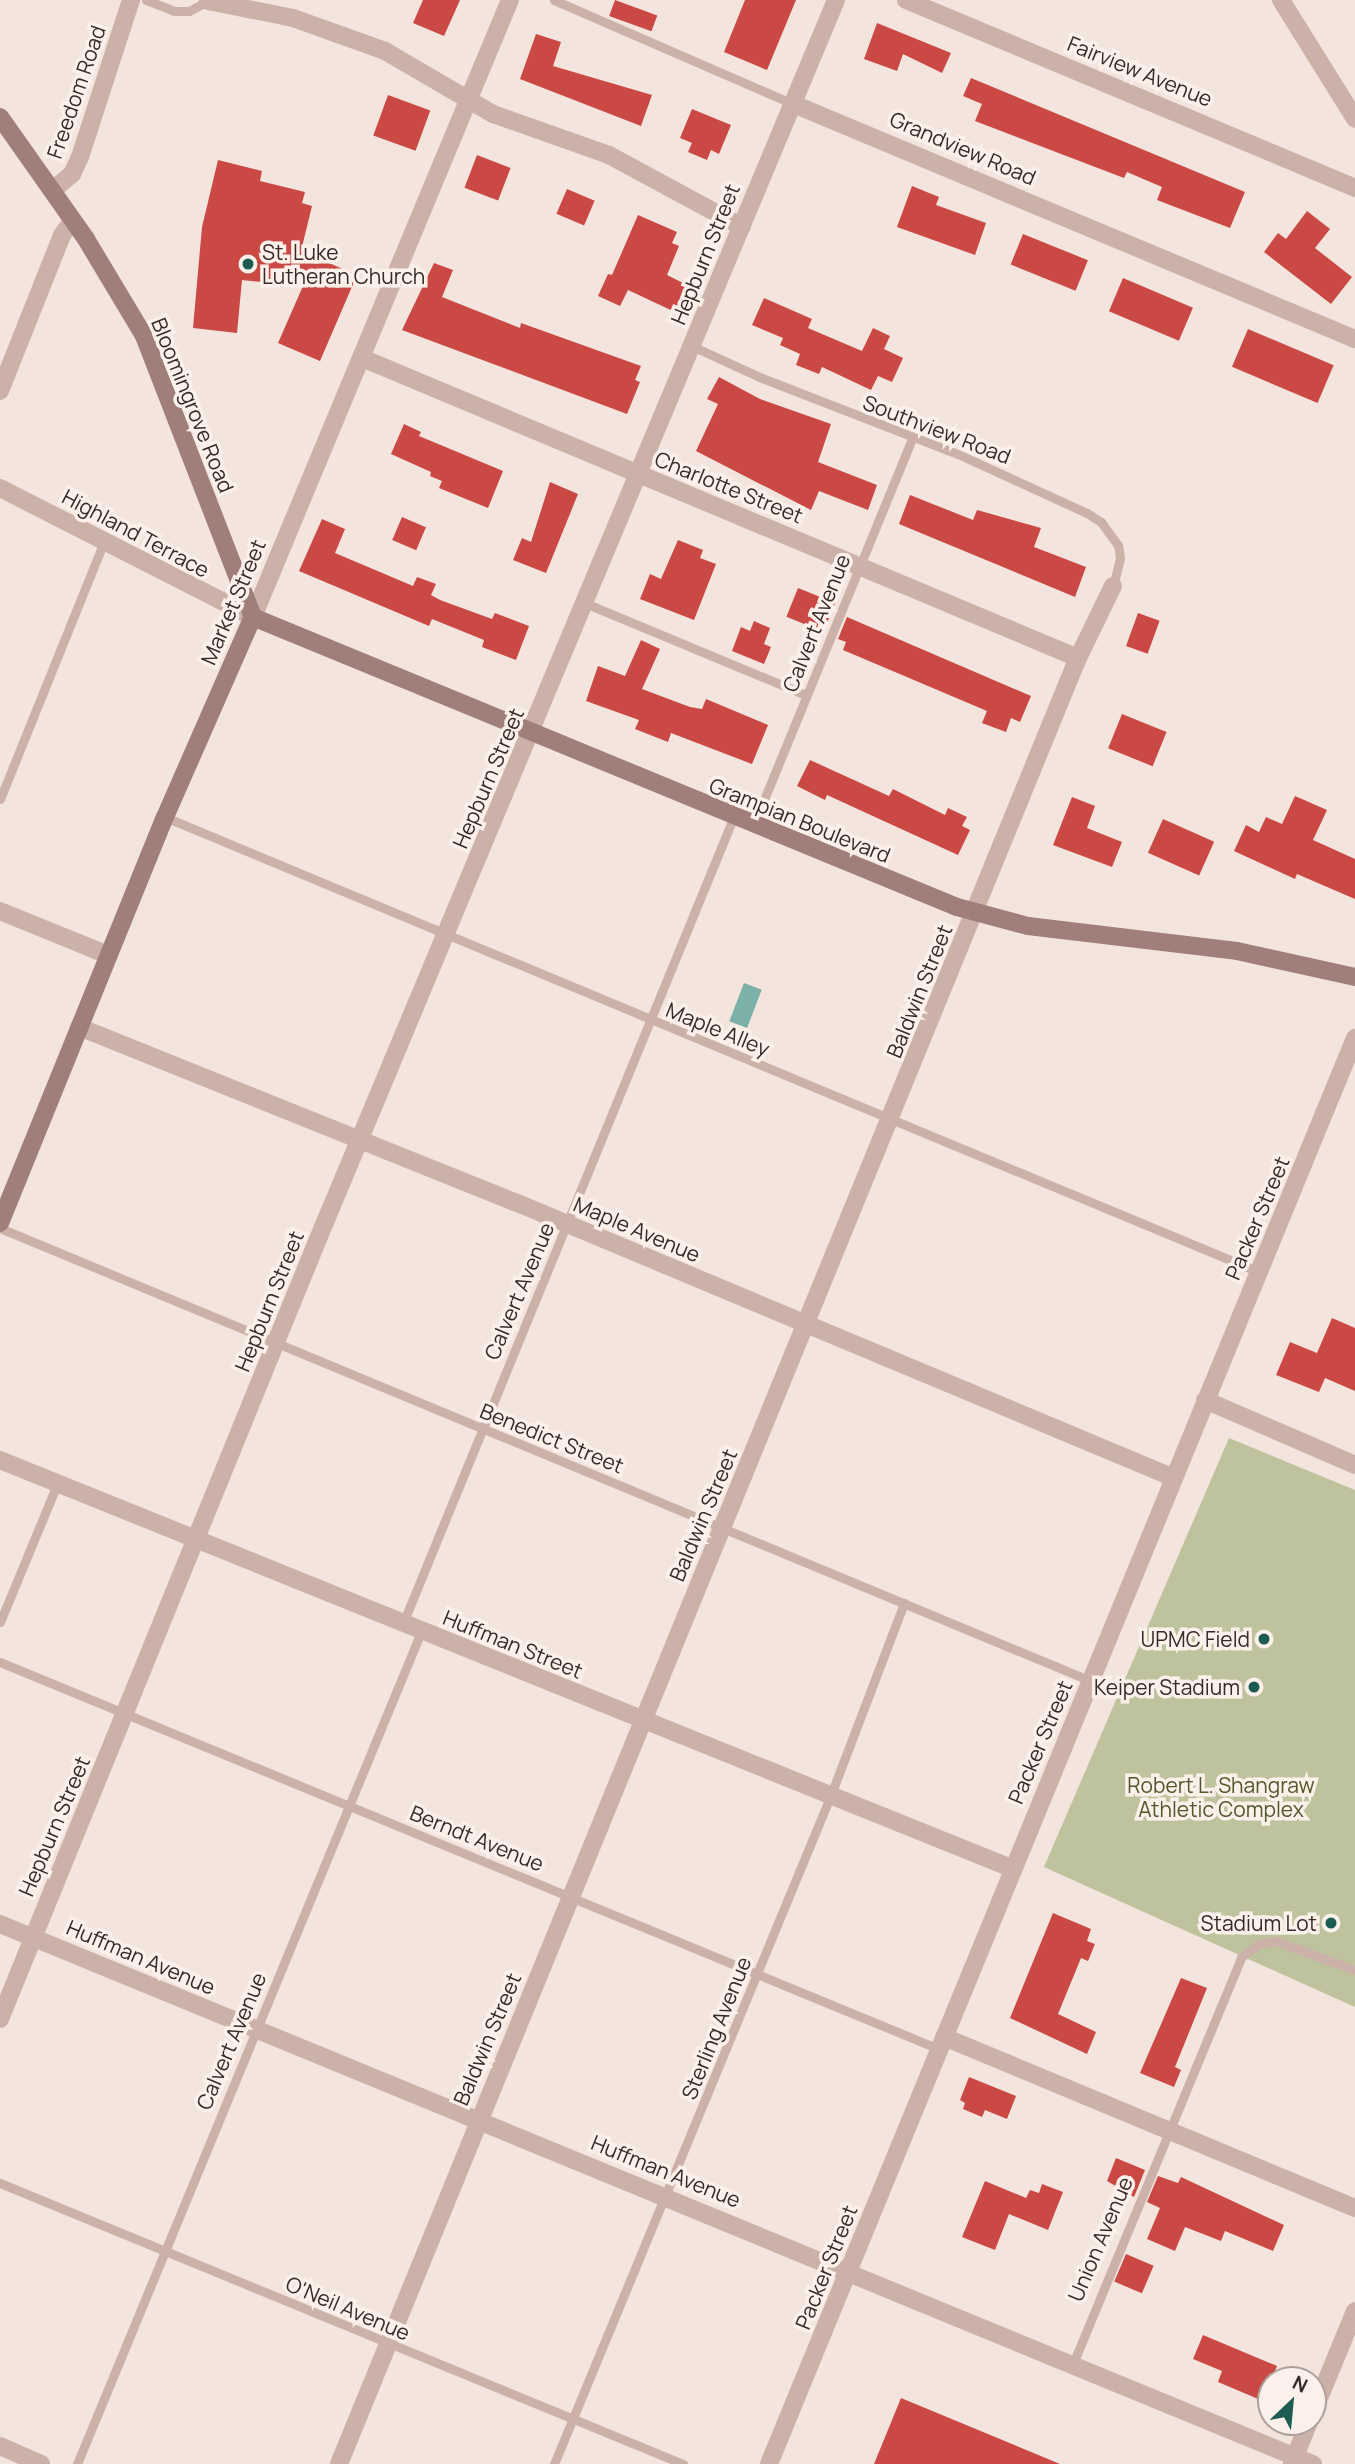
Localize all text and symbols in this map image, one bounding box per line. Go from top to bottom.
street label: Freedom Road [41,22,111,162]
street label: Fairview Avenue [1064,30,1216,112]
street label: Grandview Road [886,106,1040,190]
street label: Hepburn Street [665,180,745,328]
place label: St. Luke Lutheran Church [262,239,425,289]
marker: St. Luke Lutheran Church [240,256,256,272]
street label: Bloomingrove Road [146,314,240,496]
street label: Southview Road [860,389,1014,469]
street label: Charlotte Street [651,446,807,528]
street label: Highland Terrace [58,484,214,582]
street label: Market Street [195,536,271,668]
street label: Calvert Avenue [777,551,855,695]
street label: Hepburn Street [447,704,529,852]
street label: Grampian Boulevard [706,772,894,868]
street label: Baldwin Street [881,921,957,1061]
street label: Maple Alley [663,997,773,1061]
street label: Packer Street [1220,1153,1294,1283]
street label: Maple Avenue [570,1191,704,1267]
street label: Calvert Avenue [479,1219,559,1363]
street label: Hepburn Street [229,1227,309,1375]
street label: Benedict Street [476,1398,628,1478]
street label: Baldwin Street [664,1445,742,1585]
street label: Huffman Street [439,1604,587,1684]
place label: UPMC Field [1141,1626,1250,1652]
marker: UPMC Field [1256,1631,1272,1647]
place label: Keiper Stadium [1094,1674,1240,1700]
street label: Packer Street [1003,1677,1077,1807]
marker: Keiper Stadium [1246,1679,1262,1695]
street label: Hepburn Street [13,1752,95,1900]
park label: Robert L. Shangraw Athletic Complex [1127,1772,1315,1822]
street label: Berndt Avenue [406,1800,548,1876]
place label: Stadium Lot [1201,1910,1317,1936]
street label: Huffman Avenue [63,1914,219,2000]
marker: Stadium Lot [1323,1915,1339,1931]
street label: Sterling Avenue [676,1953,756,2103]
street label: Calvert Avenue [191,1969,271,2113]
street label: Baldwin Street [448,1969,526,2109]
street label: Huffman Avenue [588,2130,744,2212]
street label: Union Avenue [1062,2173,1138,2305]
street label: Packer Street [790,2201,862,2333]
street label: O'Neil Avenue [282,2271,414,2345]
north arrow [1257,2366,1327,2436]
text: N [1288,2369,1312,2399]

